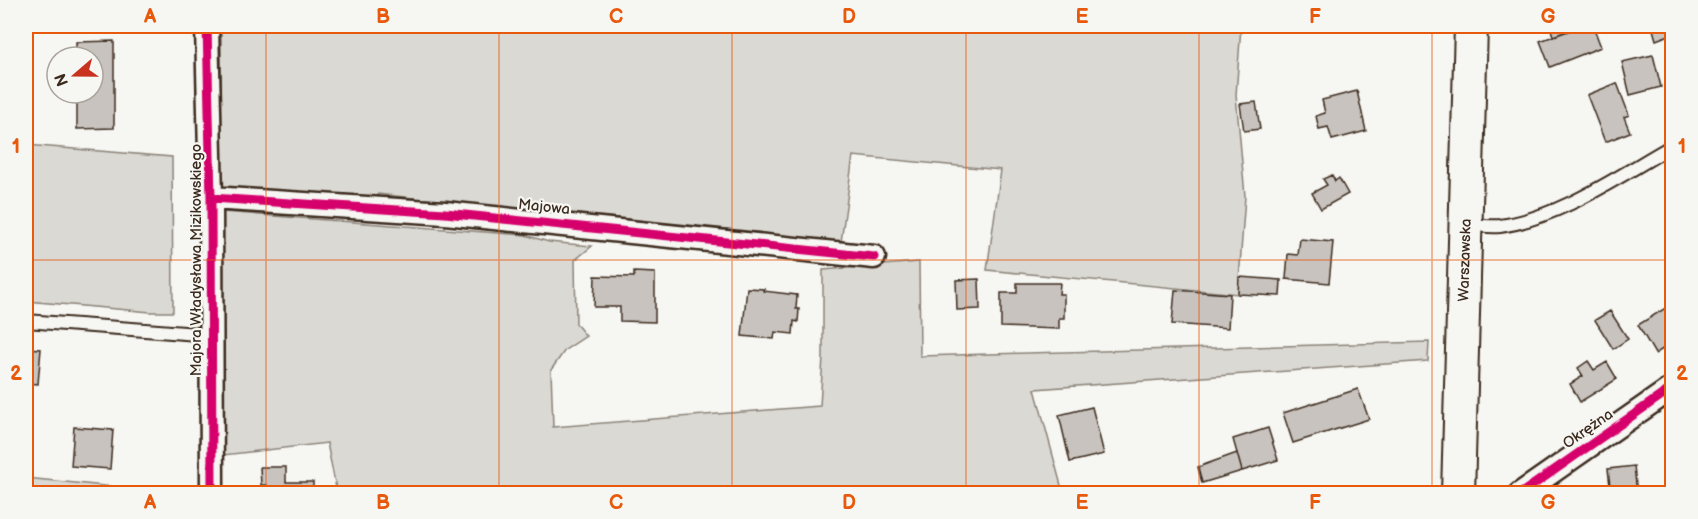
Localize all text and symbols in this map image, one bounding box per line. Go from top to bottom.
text: A [143,5,157,29]
text: B [376,5,390,29]
text: C [609,5,623,29]
text: D [842,5,856,29]
text: E [1076,5,1089,29]
text: F [1309,5,1321,29]
text: G [1541,5,1556,29]
north arrow [45,45,105,105]
text: N [51,71,73,89]
text: 1 [12,135,20,159]
text: 1 [1678,135,1686,159]
street label: Majora Władysława Mizikowskiego [187,144,206,376]
street label: Majowa [517,195,571,219]
street label: Warszawska [1454,218,1475,302]
text: 2 [10,362,22,386]
text: 2 [1676,362,1688,386]
street label: Okrężna [1559,405,1617,453]
text: A [143,491,157,515]
text: B [376,491,390,515]
text: C [609,491,623,515]
text: D [842,491,856,515]
text: E [1076,491,1089,515]
text: F [1309,491,1321,515]
text: G [1541,491,1556,515]

